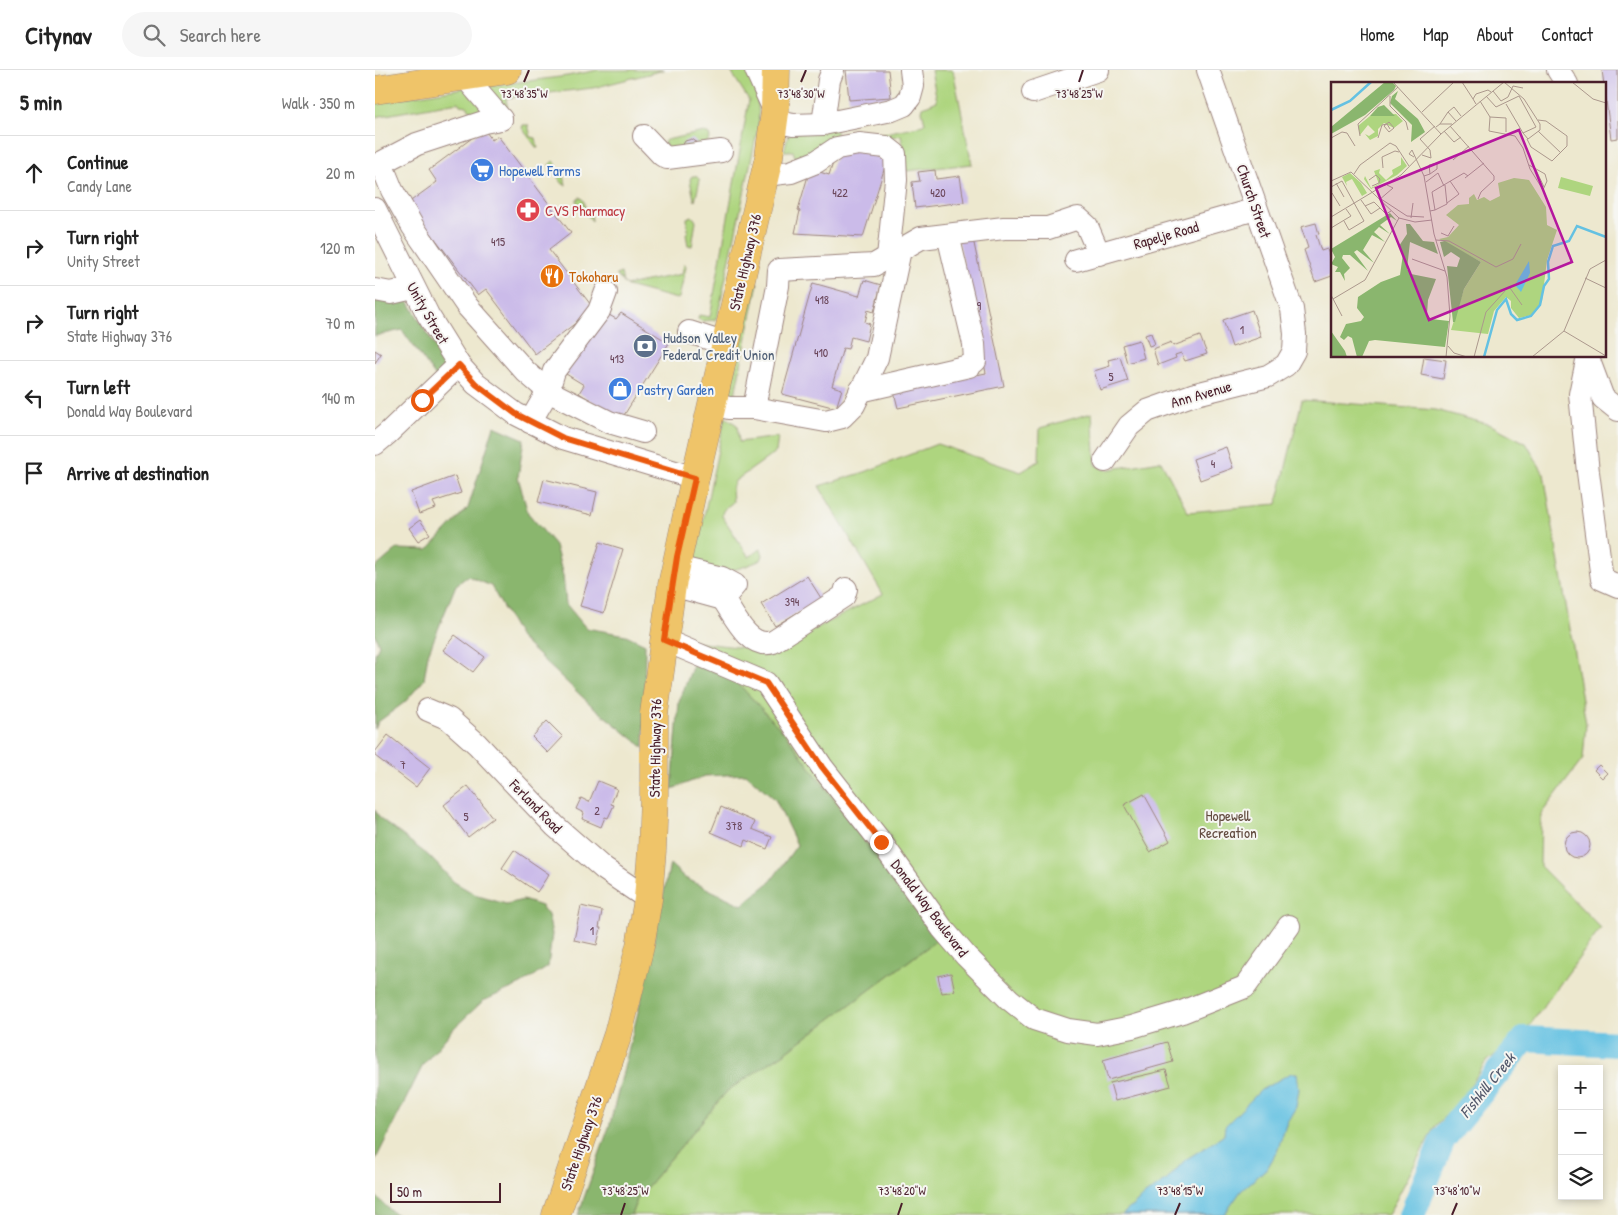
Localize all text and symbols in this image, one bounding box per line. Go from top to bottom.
search box [122,12,472,57]
text: Citynav [25,19,92,51]
icon: search [140,21,168,49]
text: Search here [180,22,261,48]
text: Home [1360,22,1395,47]
text: Map [1423,22,1448,47]
text: About [1476,22,1513,47]
text: Contact [1541,22,1593,47]
inset map [1331,82,1605,358]
text: 73°48'35"W [500,85,548,102]
text: 73°48'30"W [777,85,825,102]
text: 73°48'25"W [1055,85,1103,102]
text: 5 min [20,88,62,117]
text: Walk · 350 m [282,92,355,114]
text: Continue [67,149,128,175]
supermarket icon: Hopewell Farms [469,157,495,183]
icon: ahead [20,159,48,187]
place label: Hopewell Farms [499,160,581,181]
street label: Church Street [1232,161,1277,242]
text: 20 m [326,162,355,184]
text: Candy Lane [67,175,132,197]
house number: 422 [832,184,848,201]
house number: 420 [930,184,946,201]
pharmacy icon: CVS Pharmacy [515,197,541,223]
place label: CVS Pharmacy [545,200,625,221]
street label: State Highway 376 [724,212,766,312]
street label: Rapelje Road [1131,216,1201,254]
text: Turn right [67,224,138,250]
house number: 415 [491,233,505,250]
icon: right [20,234,48,262]
text: 120 m [320,237,355,259]
text: Unity Street [67,250,140,272]
restaurant icon: Tokoharu [539,263,565,289]
place label: Tokoharu [569,266,618,287]
street label: Unity Street [402,278,455,349]
house number: 418 [815,291,829,308]
house number: 9 [977,297,982,314]
text: Turn right [67,299,138,325]
icon: right [20,309,48,337]
text: 70 m [325,312,355,334]
house number: 1 [1240,321,1244,338]
text: State Highway 376 [67,325,172,347]
place label: Hudson Valley Federal Credit Union [662,327,775,365]
bank icon: Hudson Valley Federal Credit Union [632,333,658,359]
house number: 410 [814,344,828,361]
house number: 413 [610,350,624,367]
house number: 5 [1108,368,1114,385]
text: Turn left [67,374,130,400]
street label: Ann Avenue [1168,375,1234,413]
shop icon: Pastry Garden [607,376,633,402]
place label: Pastry Garden [637,379,714,400]
icon: left [20,384,48,412]
text: 140 m [321,387,355,409]
route start [411,389,434,412]
text: Donald Way Boulevard [67,400,192,422]
house number: 4 [1211,455,1216,472]
icon: arrive [20,459,48,487]
text: Arrive at destination [67,460,209,486]
house number: 394 [785,593,800,610]
street label: State Highway 376 [644,699,666,797]
house number: 7 [400,756,406,773]
street label: Ferland Road [504,774,567,838]
house number: 2 [594,802,600,819]
park label: Hopewell Recreation [1199,805,1257,843]
house number: 5 [463,808,469,825]
house number: 378 [726,817,742,834]
route end [870,831,893,854]
street label: Donald Way Boulevard [886,855,974,961]
house number: 1 [590,922,594,939]
water label: Fishkill Creek [1454,1047,1521,1122]
map controls [1558,1065,1603,1200]
button: + [1558,1065,1603,1110]
street label: State Highway 376 [555,1093,607,1193]
button: − [1558,1110,1603,1155]
button: layers [1558,1155,1603,1200]
scale bar [390,1180,501,1203]
text: 50 m [397,1182,422,1201]
text: 73°48'25"W [601,1182,649,1199]
text: 73°48'20"W [878,1182,926,1199]
text: 73°48'15"W [1157,1182,1204,1199]
text: 73°48'10"W [1434,1182,1481,1199]

